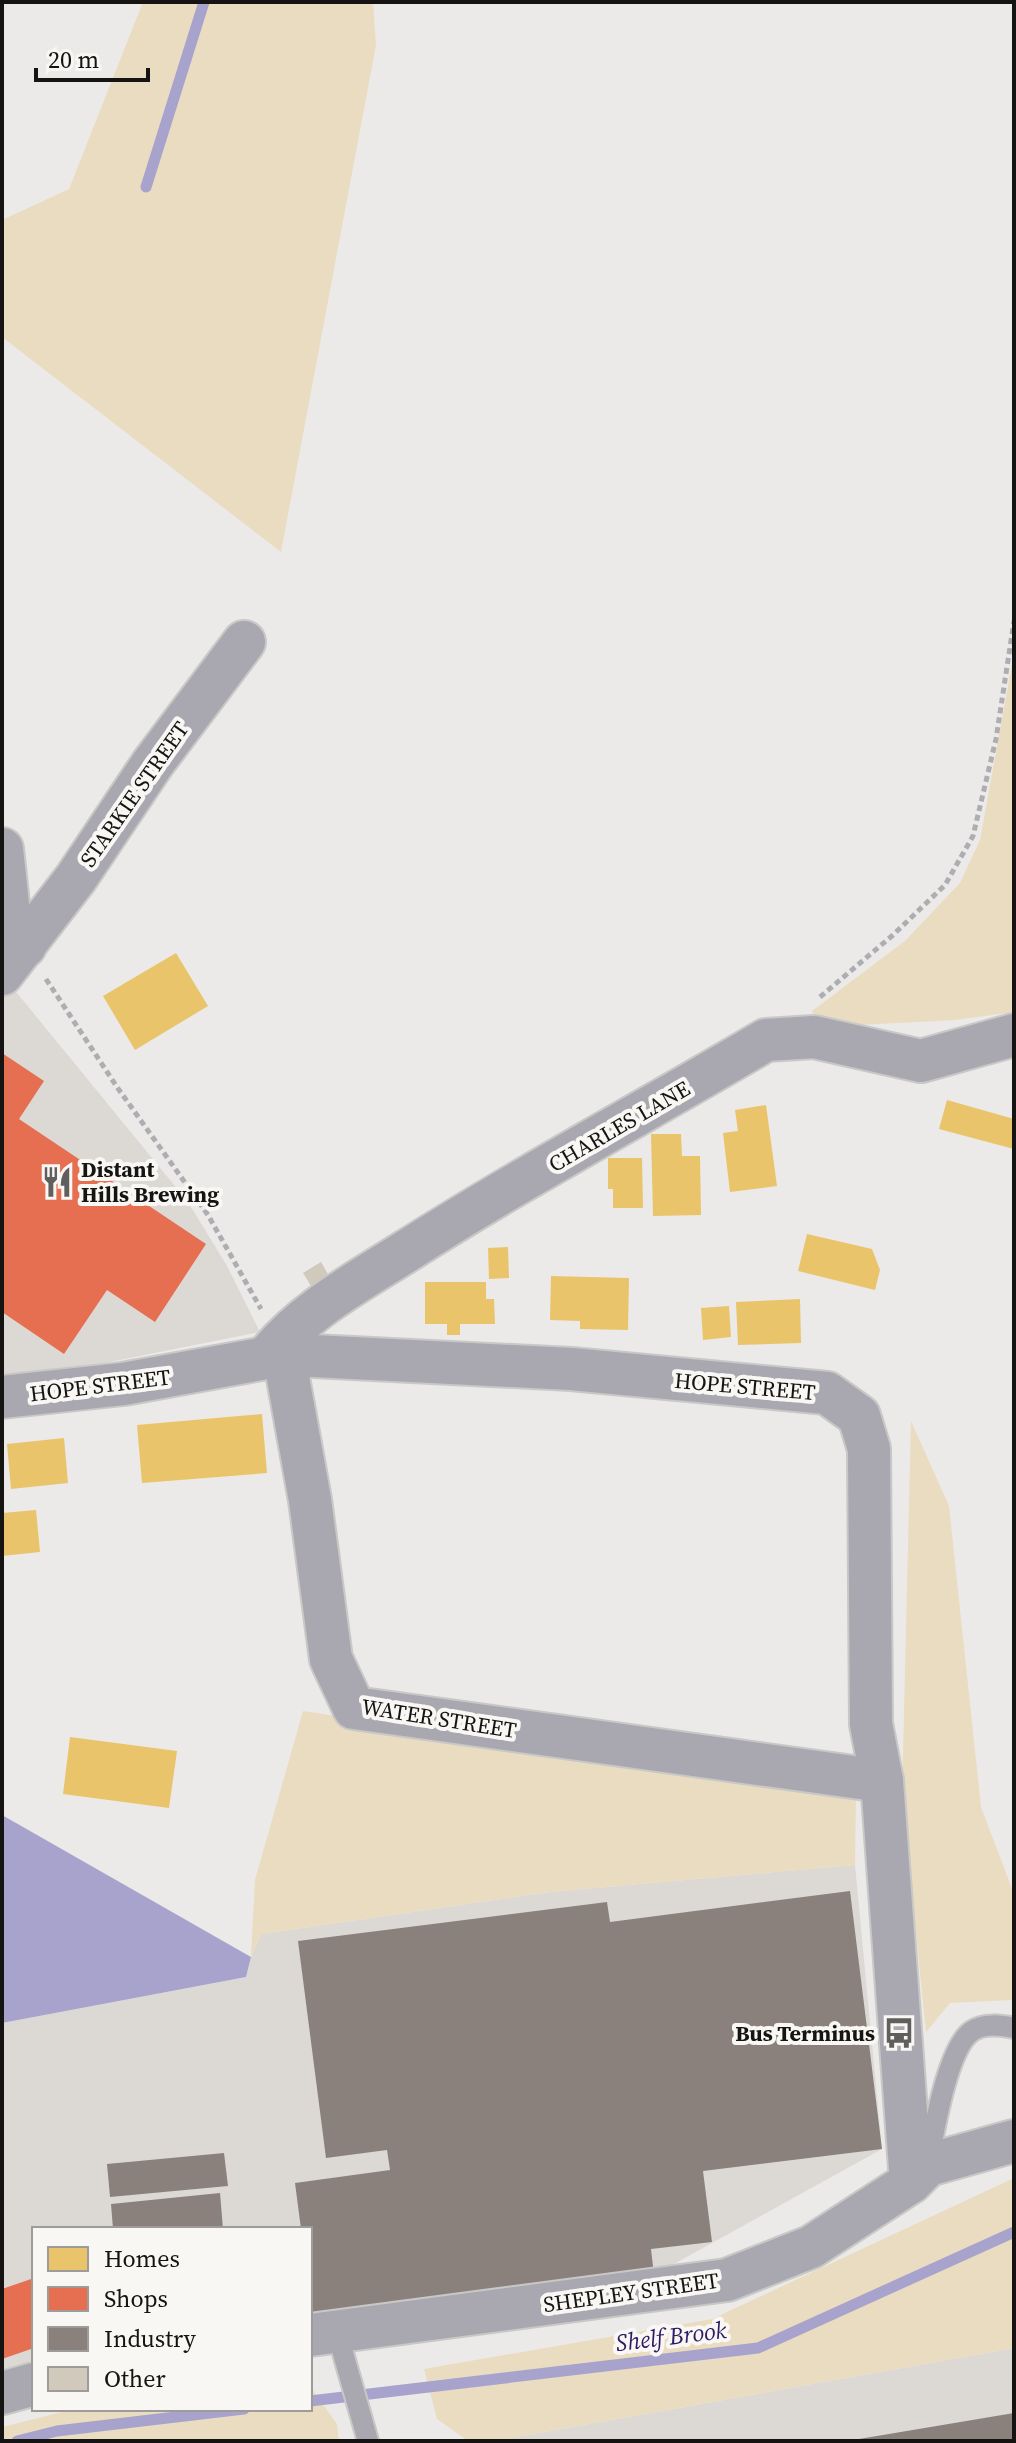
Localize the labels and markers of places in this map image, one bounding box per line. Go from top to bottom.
place label: Distant Hills Brewing [81,1154,219,1209]
restaurant icon: Distant Hills Brewing [40,1165,74,1199]
bus stop icon: Bus Terminus [882,2016,916,2050]
place label: Bus Terminus [735,2018,875,2048]

